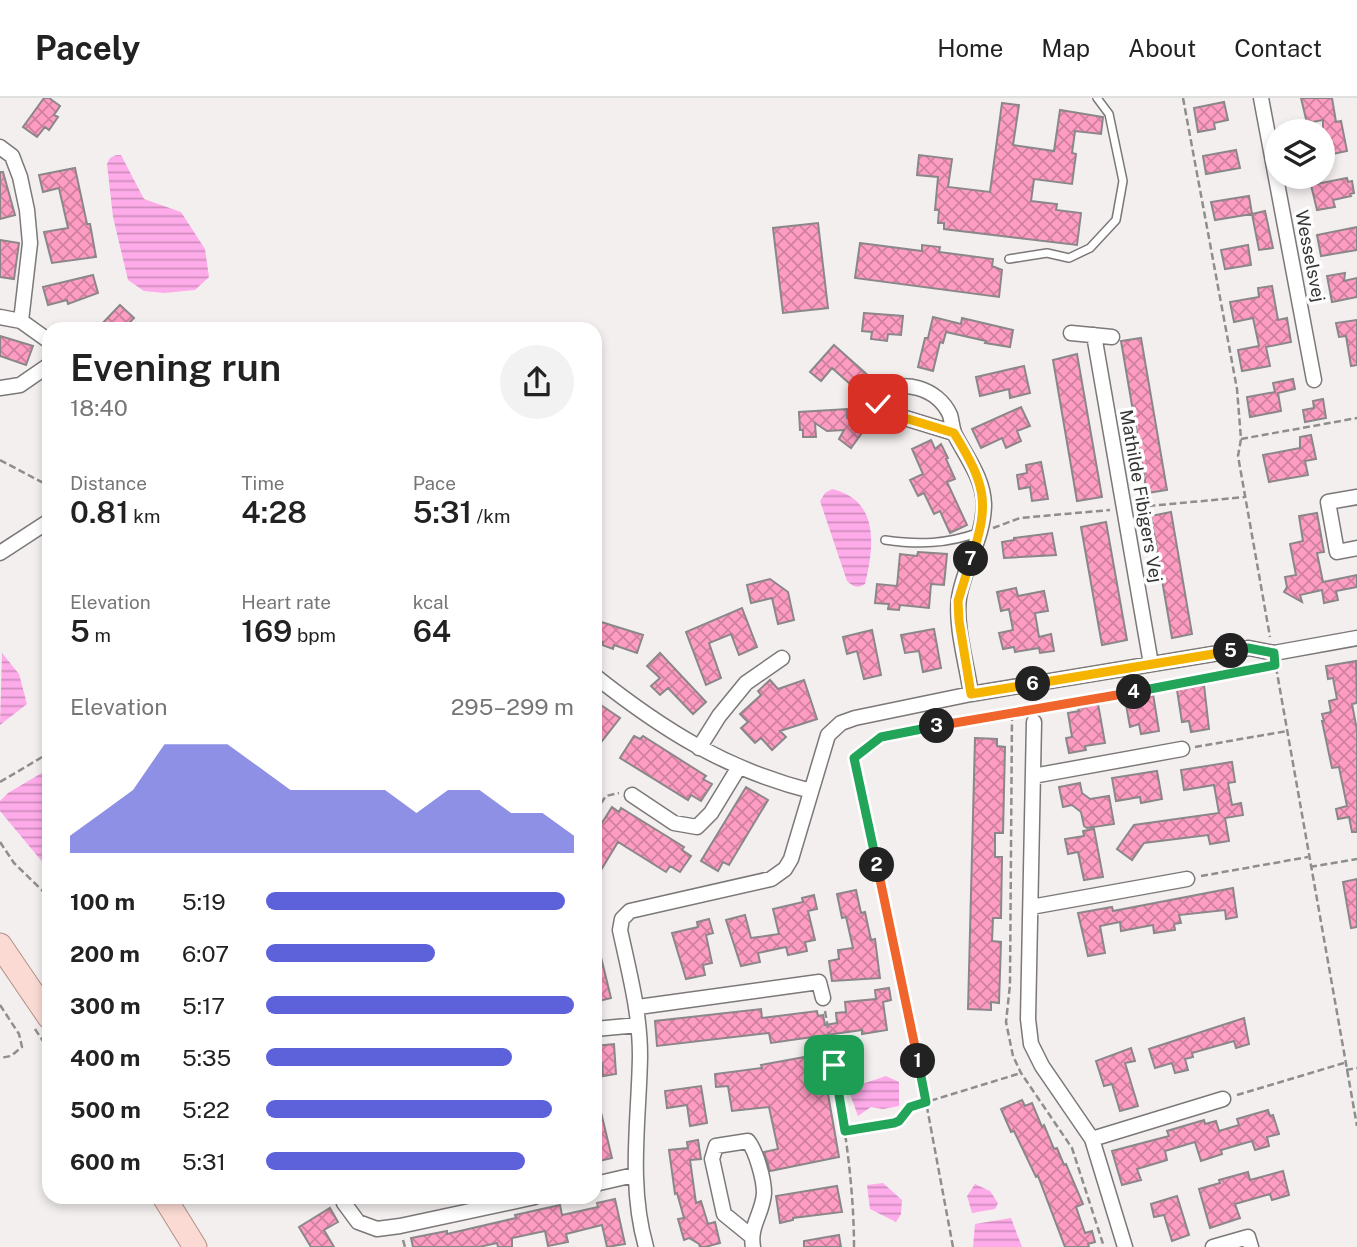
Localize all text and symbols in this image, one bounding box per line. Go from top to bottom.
text: Pacely [35,29,140,67]
text: Home [937,34,1003,62]
text: Map [1041,34,1090,62]
text: About [1128,34,1196,62]
text: Contact [1234,34,1322,62]
map controls [1265,119,1335,189]
button: layers [1265,119,1335,189]
street label: Wesselsvej [1291,208,1330,304]
text: Evening run [70,345,281,390]
button: share [500,345,574,419]
pin [848,374,908,434]
icon: check [859,385,897,423]
text: 18:40 [70,394,128,421]
street label: Mathilde Fibigers Vej [1116,408,1167,584]
text: Distance [70,472,147,494]
text: Time [241,472,285,494]
text: Pace [413,472,456,494]
text: 0.81 [70,494,129,530]
text: 4:28 [241,494,307,530]
text: 5:31 [413,494,472,530]
text: km [129,505,160,527]
text: /km [472,505,510,527]
pin: 7 [954,542,988,576]
text: 7 [965,547,976,569]
text: Elevation [70,591,151,613]
text: Heart rate [241,591,331,613]
text: kcal [413,591,449,613]
text: 5 [70,613,90,649]
text: 169 [241,613,292,649]
text: 64 [413,613,451,649]
text: m [90,624,111,646]
text: bpm [292,624,336,646]
pin: 5 [1214,634,1248,668]
text: 5 [1224,639,1237,661]
pin: 6 [1016,666,1050,702]
text: 6 [1026,672,1039,694]
pin: 4 [1116,674,1152,710]
text: 4 [1127,680,1140,702]
text: Elevation [70,693,168,720]
text: 295–299 m [451,693,574,720]
pin: 3 [920,708,954,744]
text: 3 [930,714,943,736]
pin: 2 [860,848,894,882]
text: 2 [870,853,883,875]
text: 100 m [70,888,135,915]
text: 5:19 [182,888,226,915]
text: 200 m [70,940,140,967]
text: 6:07 [182,940,229,967]
text: 300 m [70,992,141,1019]
text: 5:17 [182,992,225,1019]
pin [804,1035,864,1095]
text: 400 m [70,1044,140,1071]
text: 5:35 [182,1044,231,1071]
pin: 1 [900,1044,936,1079]
icon: arrive [815,1046,853,1084]
text: 1 [913,1049,922,1071]
text: 500 m [70,1096,141,1123]
text: 5:22 [182,1096,230,1123]
text: 600 m [70,1148,140,1175]
text: 5:31 [182,1148,226,1175]

